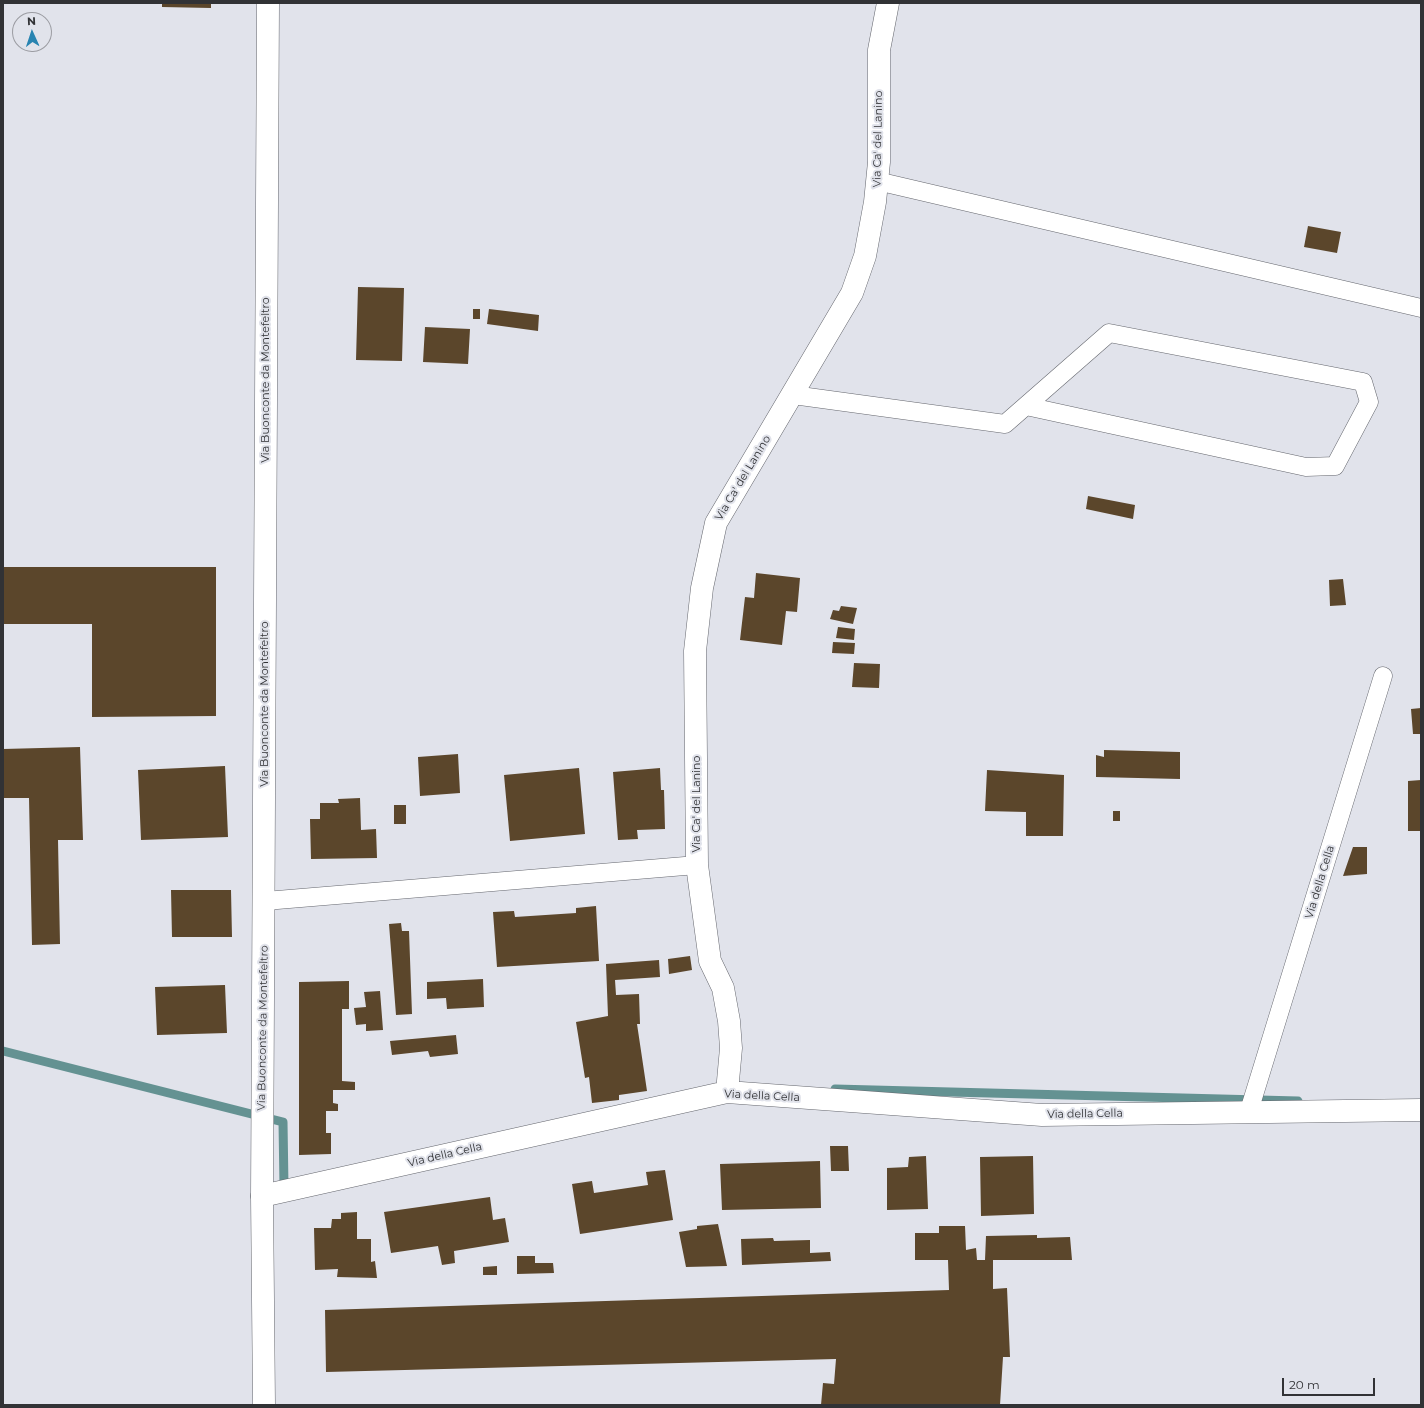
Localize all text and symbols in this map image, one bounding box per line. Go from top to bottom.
north arrow [12,12,52,52]
text: N [27,14,36,28]
street label: Via Ca' del Lanino [871,91,885,187]
street label: Via Buonconte da Montefeltro [259,297,273,463]
street label: Via Ca' del Lanino [712,433,774,523]
street label: Via Buonconte da Montefeltro [258,621,272,787]
street label: Via Ca' del Lanino [690,756,704,852]
street label: Via della Cella [1303,844,1337,920]
street label: Via Buonconte da Montefeltro [255,945,271,1111]
street label: Via della Cella [724,1087,800,1105]
street label: Via della Cella [1047,1107,1123,1121]
street label: Via della Cella [407,1140,483,1170]
scale bar [1284,1370,1377,1396]
text: 20 m [1289,1377,1320,1392]

